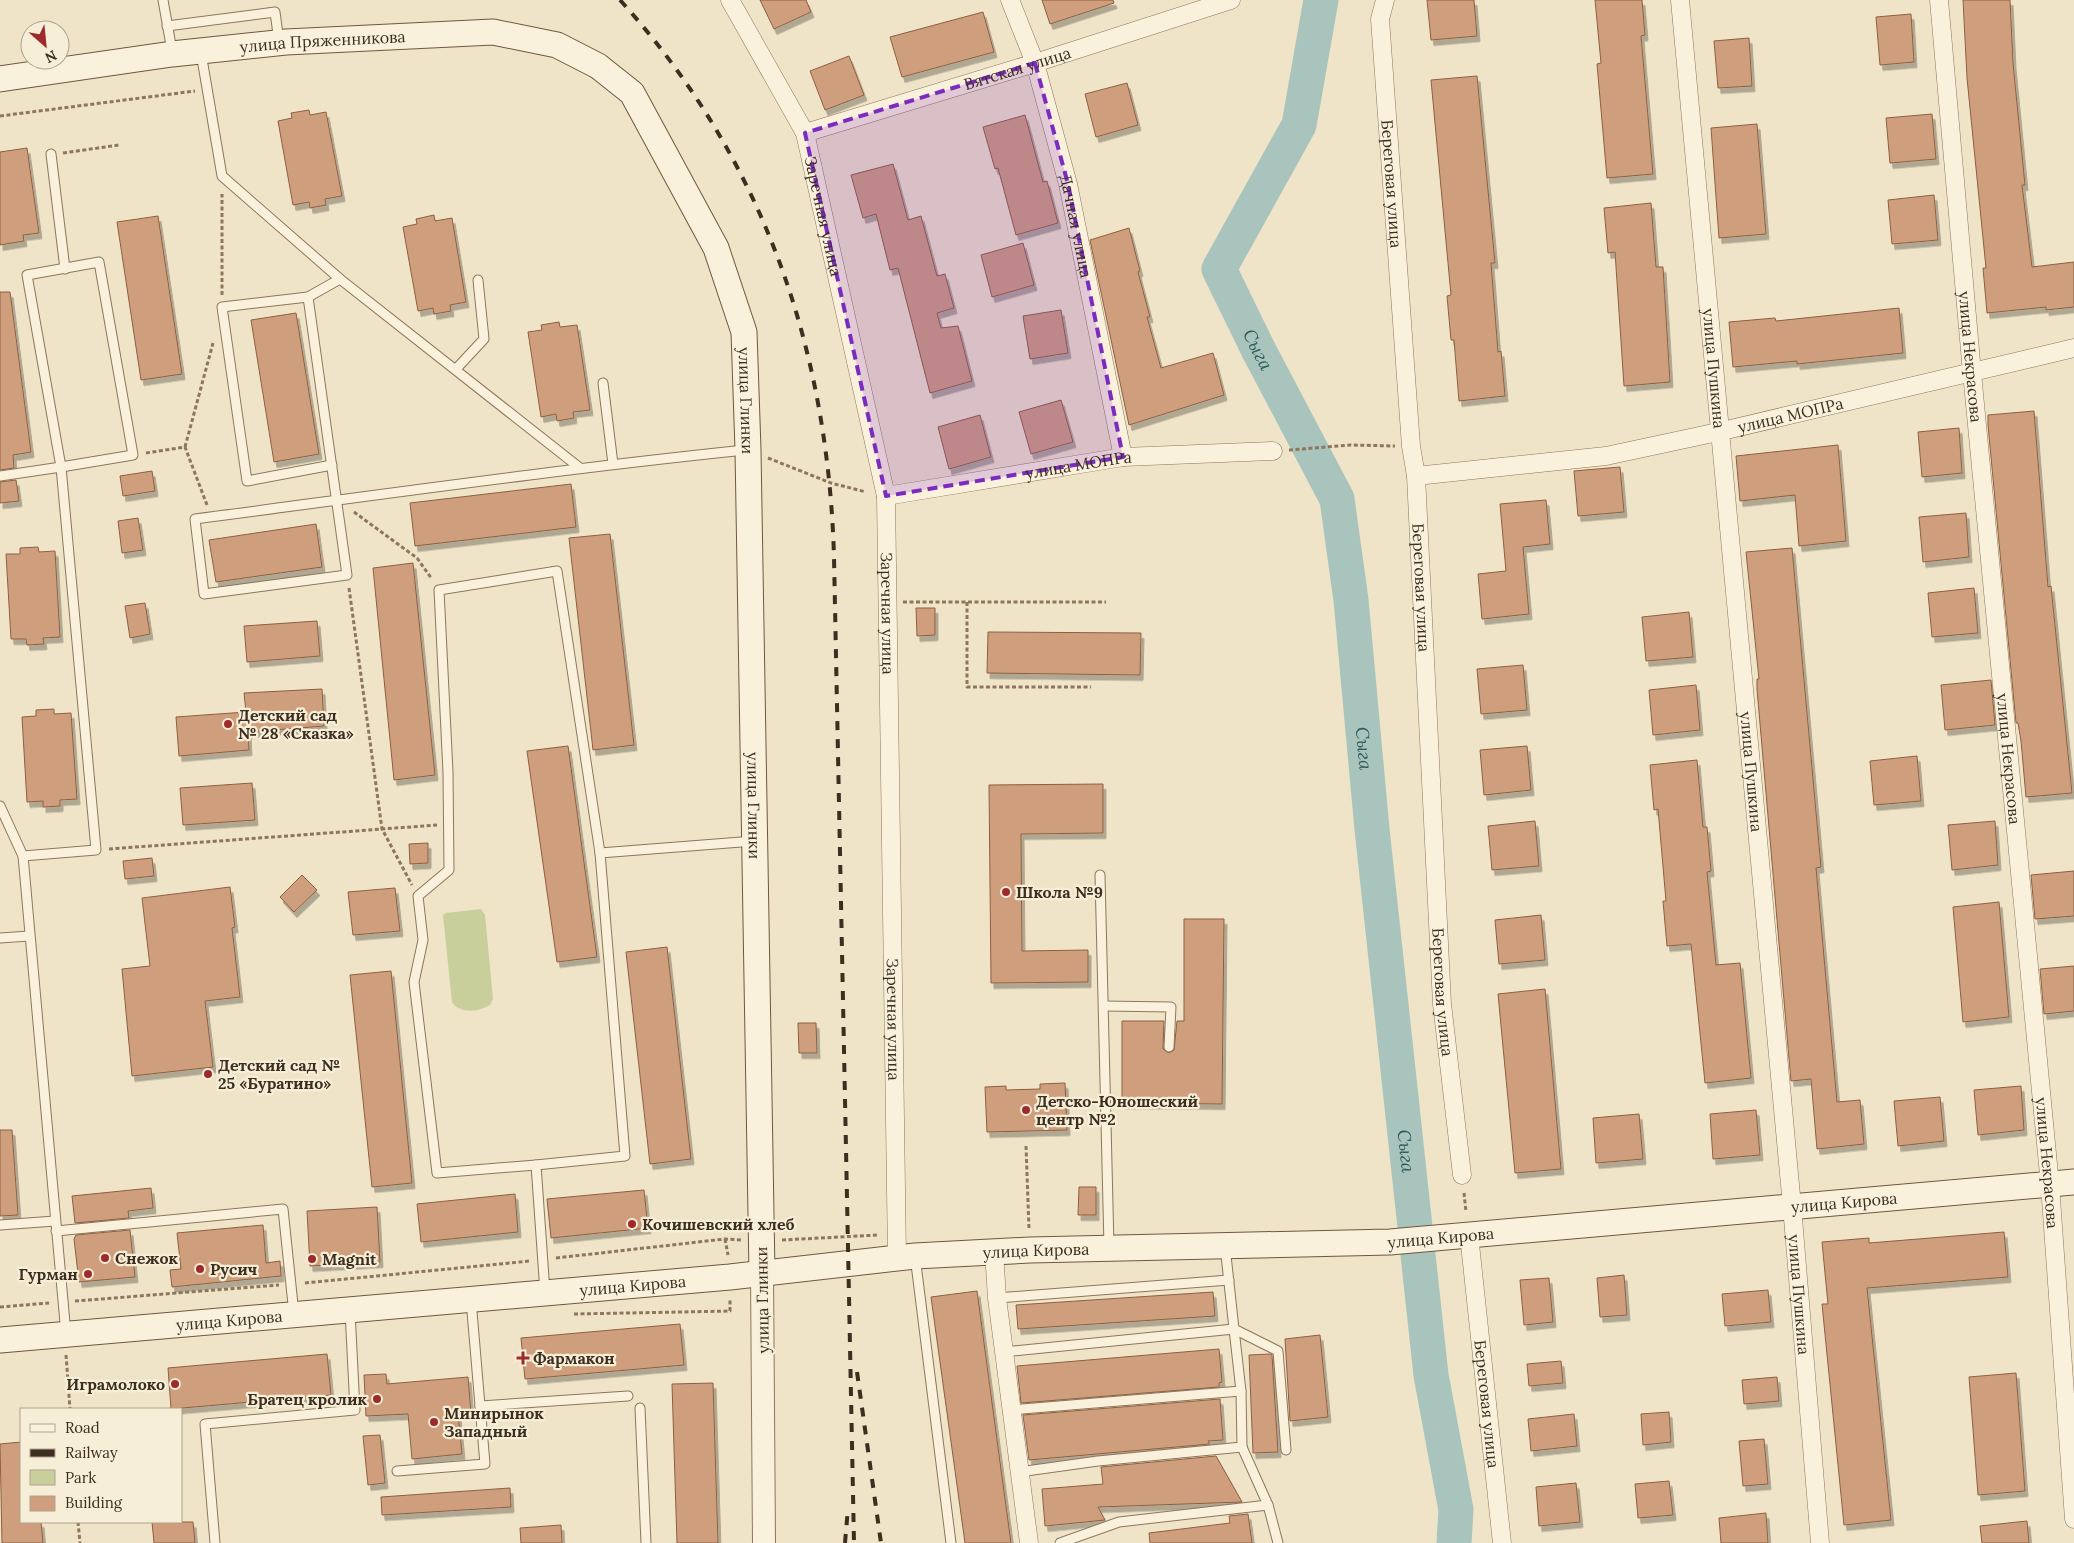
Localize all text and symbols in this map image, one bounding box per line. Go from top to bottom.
north arrow [20,20,70,70]
street label: улица Пряженникова [239,26,406,57]
street label: Вятская улица [961,42,1073,94]
text: N [42,46,60,67]
street label: Береговая улица [1377,119,1407,249]
street label: Заречная улица [800,154,847,278]
street label: Дачная улица [1056,172,1097,280]
street label: улица Некрасова [1955,290,1987,423]
street label: улица Пушкина [1699,307,1730,429]
water label: Сыга [1238,325,1278,374]
street label: улица Глинки [735,347,758,455]
street label: улица МОПРа [1736,393,1845,437]
street label: улица МОПРа [1024,447,1132,483]
street label: Береговая улица [1408,523,1435,653]
street label: Заречная улица [877,552,899,675]
street label: улица Некрасова [1993,692,2025,825]
place label: Детский сад № 28 «Сказка» [238,705,354,743]
street label: улица Пушкина [1736,711,1767,833]
marker: Детский сад № 28 «Сказка» [222,718,234,730]
water label: Сыга [1351,726,1378,771]
street label: улица Глинки [743,752,765,859]
place label: Школа №9 [1016,882,1103,902]
marker: Школа №9 [1000,886,1012,898]
street label: Береговая улица [1428,927,1458,1057]
street label: Заречная улица [883,958,904,1081]
place label: Детский сад № 25 «Буратино» [218,1055,341,1093]
marker: Детский сад № 25 «Буратино» [202,1068,214,1080]
place label: Детско-Юношеский центр №2 [1036,1091,1199,1129]
street label: улица Некрасова [2032,1096,2063,1229]
marker: Детско-Юношеский центр №2 [1020,1104,1032,1116]
water label: Сыга [1393,1128,1421,1174]
street label: улица Кирова [1790,1188,1898,1217]
place label: Кочишевский хлеб [642,1214,795,1234]
marker: Кочишевский хлеб [626,1218,638,1230]
street label: улица Кирова [1387,1223,1495,1252]
street label: улица Пушкина [1784,1233,1814,1356]
street label: улица Кирова [982,1239,1090,1262]
street label: улица Глинки [751,1246,773,1354]
place label: Снежок [115,1248,179,1268]
place label: Magnit [322,1249,377,1269]
marker: Снежок [99,1252,111,1264]
marker: Magnit [306,1253,318,1265]
place label: Русич [210,1259,257,1279]
marker: Русич [194,1263,206,1275]
place label: Гурман [19,1264,78,1284]
marker: Гурман [82,1268,94,1280]
street label: улица Кирова [579,1271,687,1300]
street label: улица Кирова [175,1306,283,1335]
street label: Береговая улица [1470,1339,1504,1469]
place label: Фармакон [533,1348,615,1368]
marker: Фармакон [517,1352,529,1364]
place label: Играмолоко [66,1374,165,1394]
marker: Играмолоко [169,1378,181,1390]
place label: Братец кролик [247,1389,367,1409]
marker: Братец кролик [371,1393,383,1405]
place label: Минирынок Западный [444,1403,544,1441]
legend [20,1408,182,1523]
marker: Минирынок Западный [428,1416,440,1428]
text: Road [65,1418,100,1437]
text: Railway [65,1443,118,1462]
text: Park [65,1468,96,1487]
text: Building [65,1493,123,1512]

